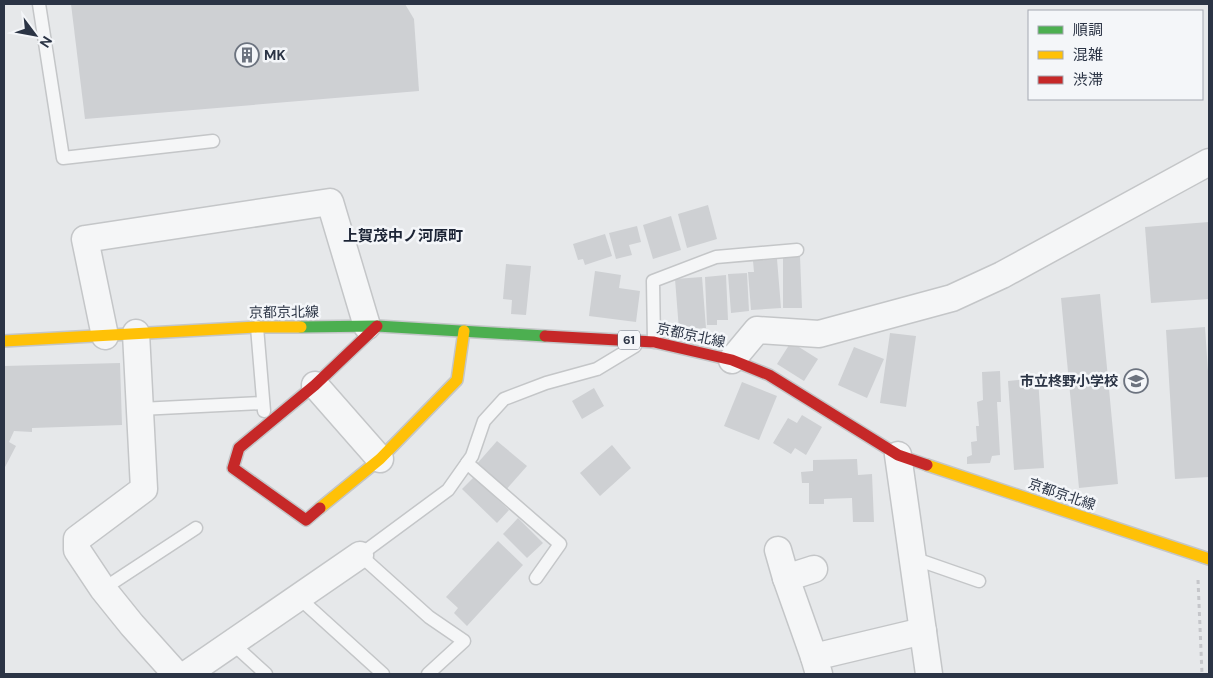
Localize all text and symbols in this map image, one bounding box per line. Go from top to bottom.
north arrow [10,10,60,60]
legend [1028,10,1203,100]
text: 順調 [1073,20,1103,40]
text: N [36,33,56,51]
building icon: MK [234,42,260,68]
text: 混雑 [1073,45,1103,65]
place label: MK [264,46,286,64]
text: 渋滞 [1073,70,1103,90]
district label: 上賀茂中ノ河原町 [343,226,463,246]
street label: 京都京北線 [249,302,319,322]
street label: 京都京北線 [655,319,727,351]
road number: 61 [618,330,640,350]
school or university icon: 市立柊野小学校 [1123,368,1149,394]
place label: 市立柊野小学校 [1020,372,1118,390]
street label: 京都京北線 [1026,474,1098,514]

